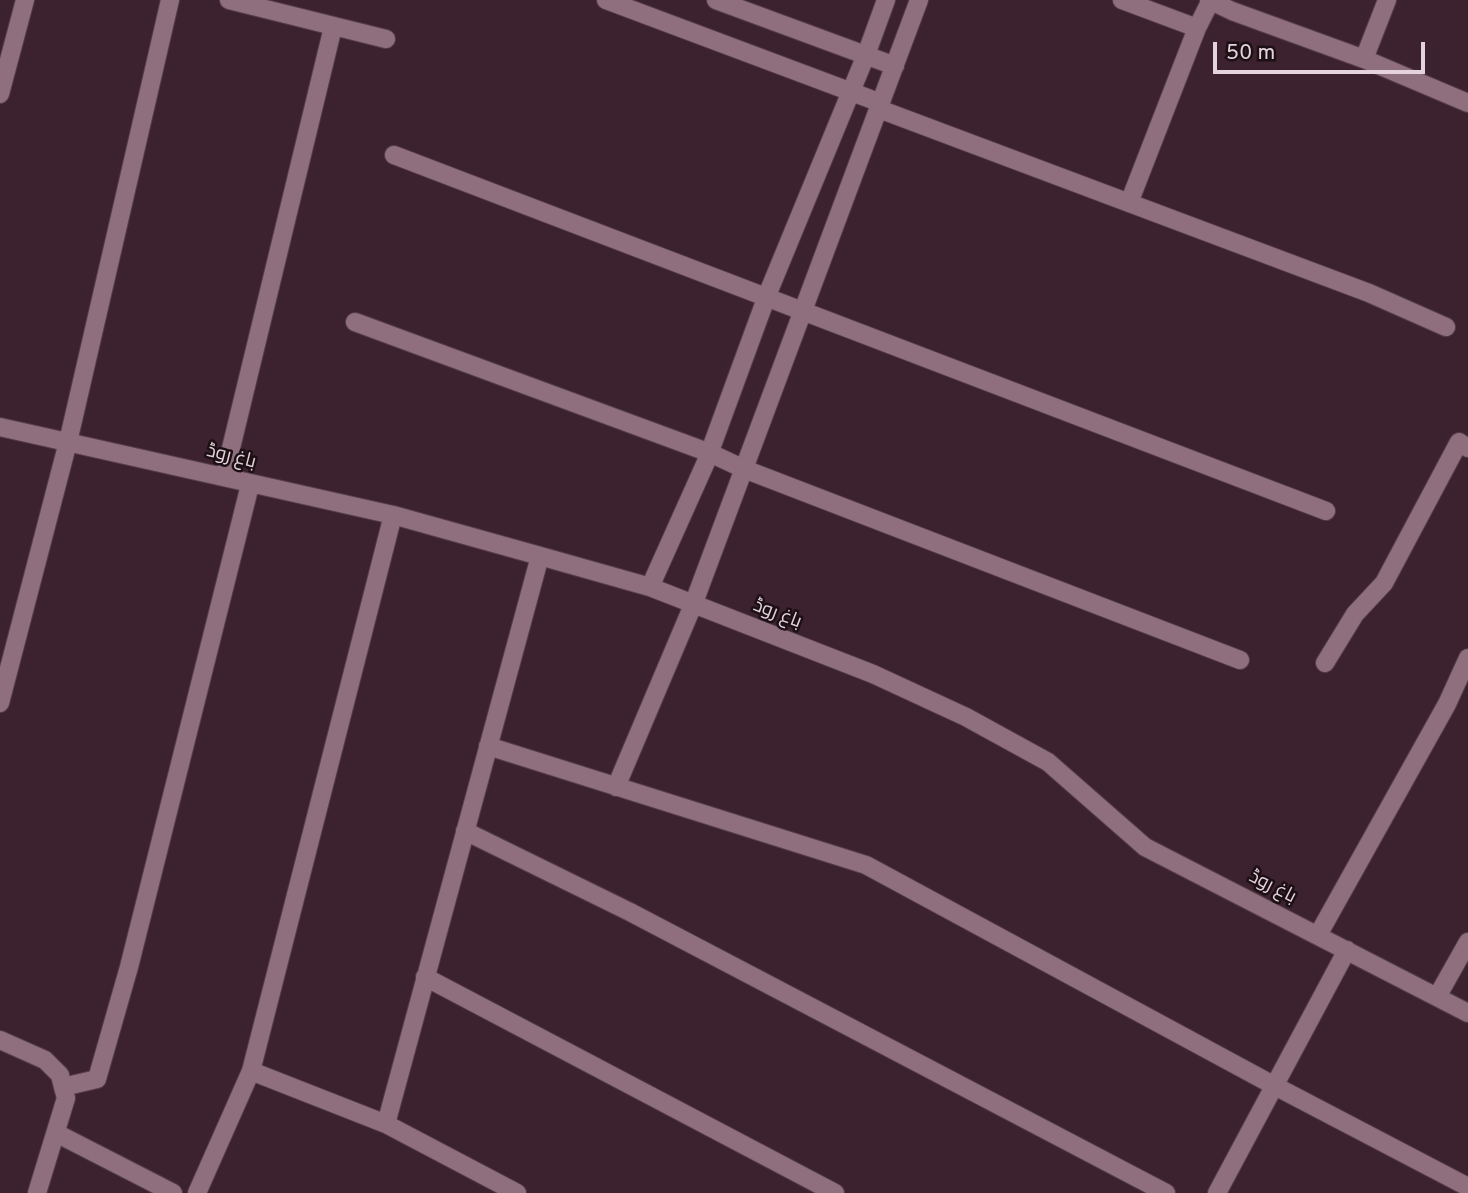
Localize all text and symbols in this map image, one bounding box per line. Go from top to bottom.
scale bar [1216,28,1428,72]
text: 50 m [1226,40,1275,67]
street label: باغ روڈ [204,441,258,475]
street label: باغ روڈ [750,595,804,635]
street label: باغ روڈ [1244,866,1300,910]

